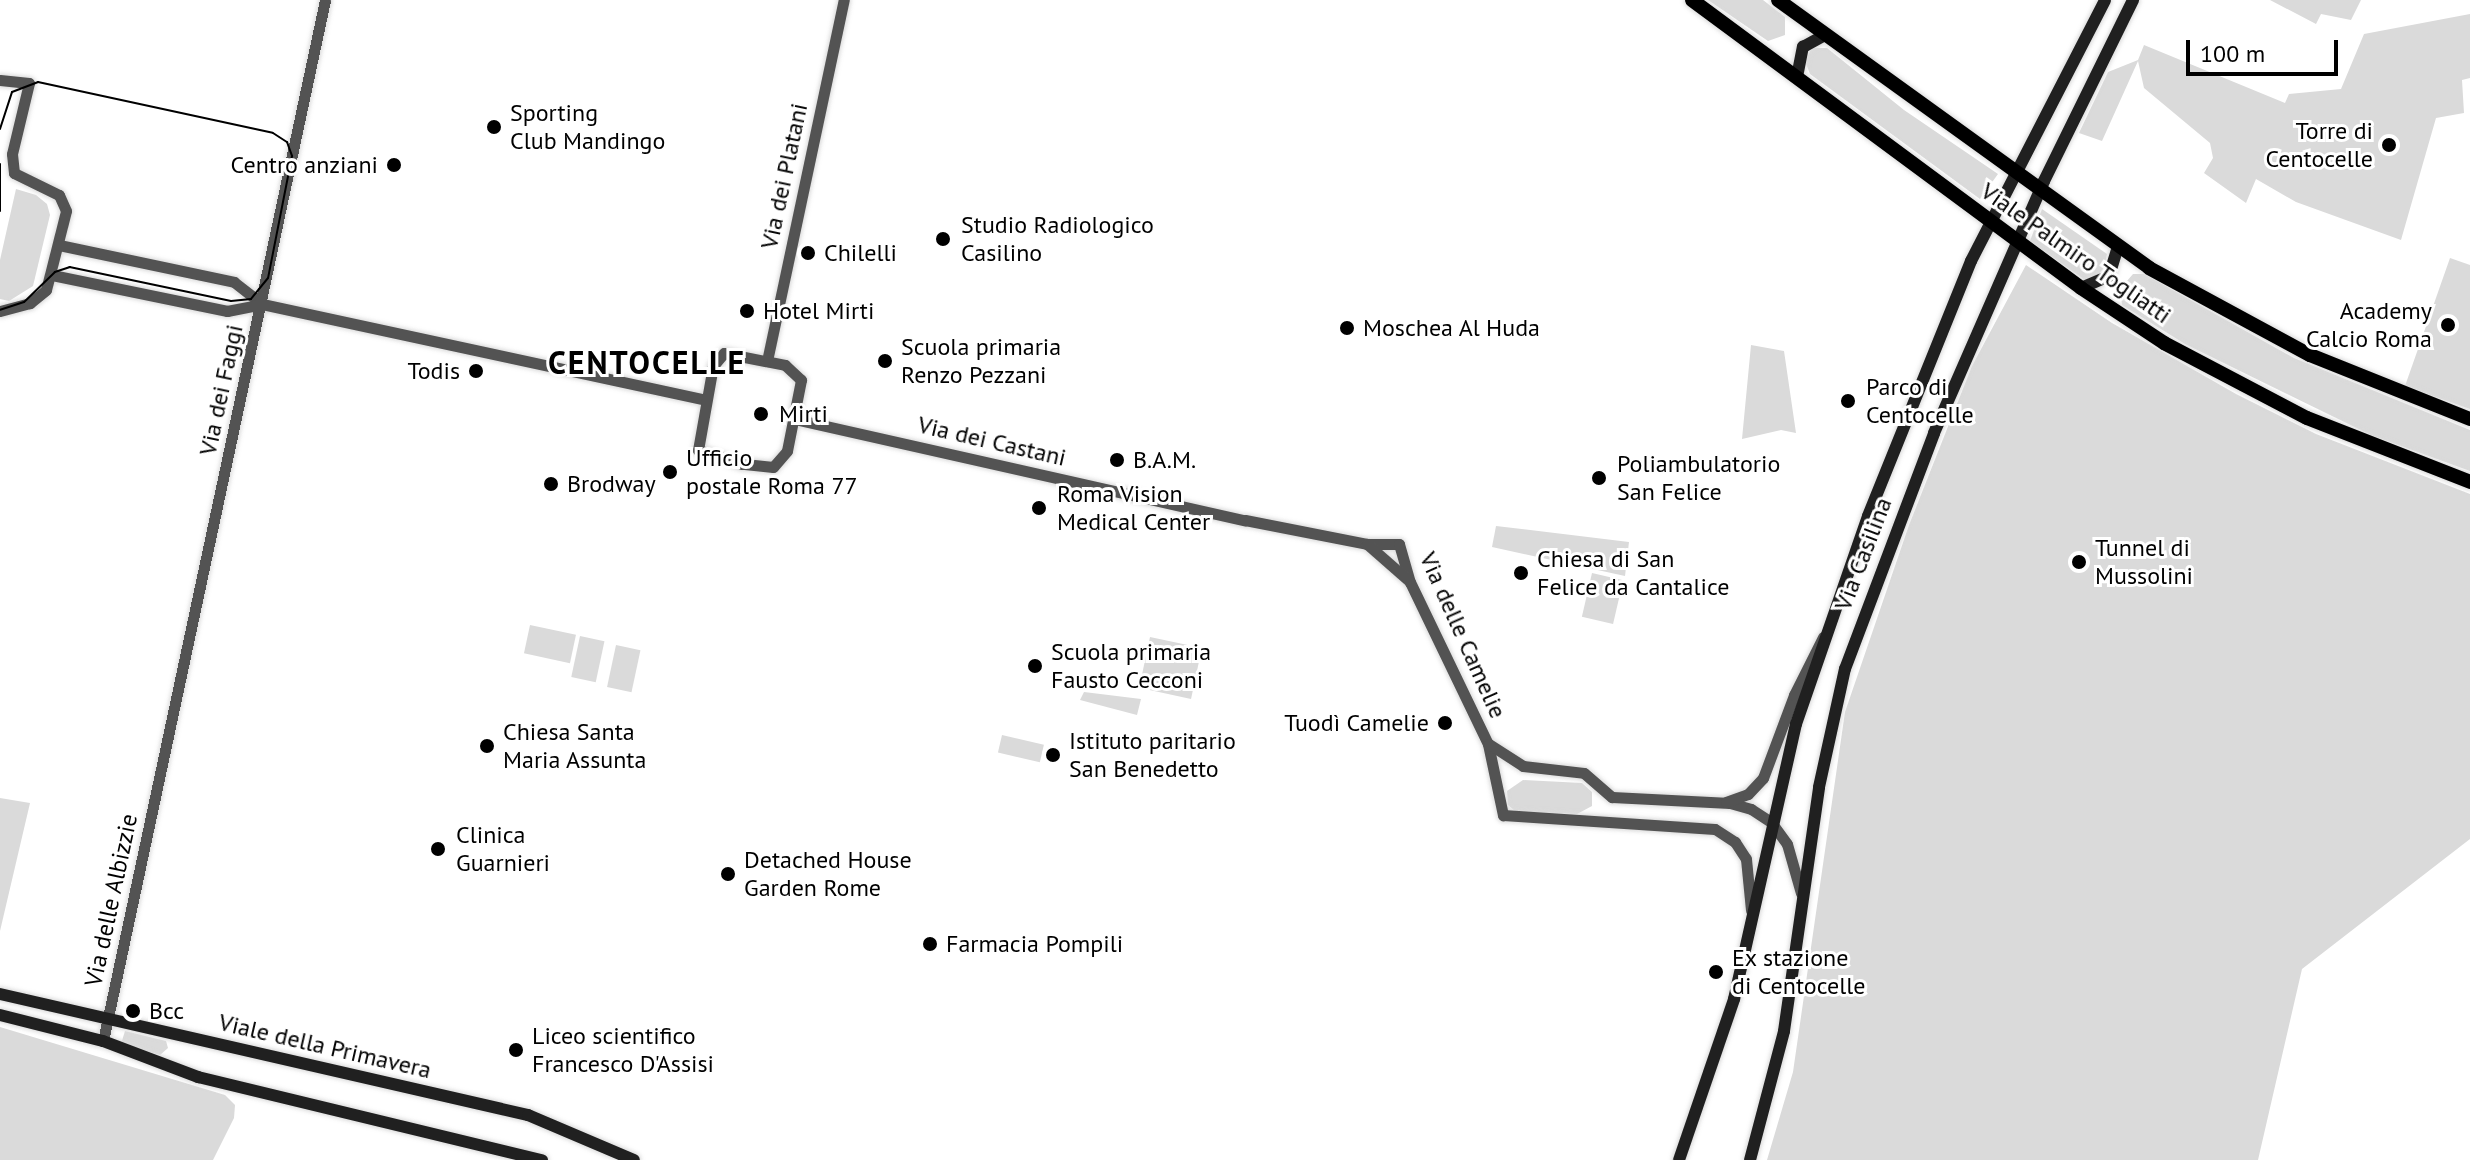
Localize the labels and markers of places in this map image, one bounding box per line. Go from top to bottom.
place label: Sporting Club Mandingo [510,99,665,155]
place label: Torre di Centocelle [2265,117,2373,173]
marker: Sporting Club Mandingo [485,118,503,136]
marker: Torre di Centocelle [2380,136,2398,154]
place label: Centro anziani [231,151,378,179]
marker: Centro anziani [385,156,403,174]
place label: Studio Radiologico Casilino [961,211,1154,267]
marker: Studio Radiologico Casilino [932,228,954,250]
place label: Chilelli [824,239,897,267]
marker: Chilelli [799,244,817,262]
place label: Hotel Mirti [763,297,874,325]
place label: Academy Calcio Roma [2306,297,2432,353]
marker: Hotel Mirti [738,302,756,320]
place label: Moschea Al Huda [1363,314,1541,342]
marker: Academy Calcio Roma [2439,316,2457,334]
marker: Moschea Al Huda [1338,319,1356,337]
place label: Scuola primaria Renzo Pezzani [901,333,1061,389]
marker: Scuola primaria Renzo Pezzani [876,352,894,370]
place label: Todis [407,357,460,385]
marker: Todis [467,362,485,380]
place label: Parco di Centocelle [1866,373,1974,429]
marker: Parco di Centocelle [1837,390,1859,412]
place label: Mirti [779,400,828,428]
marker: Mirti [750,403,772,425]
place label: Ufficio postale Roma 77 [686,444,858,500]
place label: B.A.M. [1133,446,1196,474]
place label: Poliambulatorio San Felice [1617,450,1780,506]
marker: B.A.M. [1108,451,1126,469]
marker: Ufficio postale Roma 77 [661,463,679,481]
marker: Poliambulatorio San Felice [1588,467,1610,489]
place label: Brodway [567,470,656,498]
marker: Brodway [542,475,560,493]
place label: Roma Vision Medical Center [1057,480,1210,536]
marker: Roma Vision Medical Center [1028,497,1050,519]
place label: Tunnel di Mussolini [2095,534,2193,590]
place label: Chiesa di San Felice da Cantalice [1537,545,1729,601]
marker: Tunnel di Mussolini [2070,553,2088,571]
marker: Chiesa di San Felice da Cantalice [1512,564,1530,582]
place label: Scuola primaria Fausto Cecconi [1051,638,1211,694]
marker: Scuola primaria Fausto Cecconi [1026,657,1044,675]
place label: Tuodì Camelie [1284,709,1429,737]
marker: Tuodì Camelie [1436,714,1454,732]
place label: Chiesa Santa Maria Assunta [503,718,647,774]
place label: Istituto paritario San Benedetto [1069,727,1236,783]
marker: Chiesa Santa Maria Assunta [478,737,496,755]
marker: Istituto paritario San Benedetto [1044,746,1062,764]
place label: Clinica Guarnieri [456,821,550,877]
marker: Clinica Guarnieri [427,838,449,860]
place label: Detached House Garden Rome [744,846,912,902]
marker: Detached House Garden Rome [719,865,737,883]
place label: Farmacia Pompili [946,930,1123,958]
marker: Farmacia Pompili [921,935,939,953]
place label: Ex stazione di Centocelle [1732,944,1865,1000]
marker: Ex stazione di Centocelle [1707,963,1725,981]
place label: Bcc [149,997,184,1025]
marker: Bcc [124,1002,142,1020]
place label: Liceo scientifico Francesco D'Assisi [532,1022,714,1078]
marker: Liceo scientifico Francesco D'Assisi [507,1041,525,1059]

